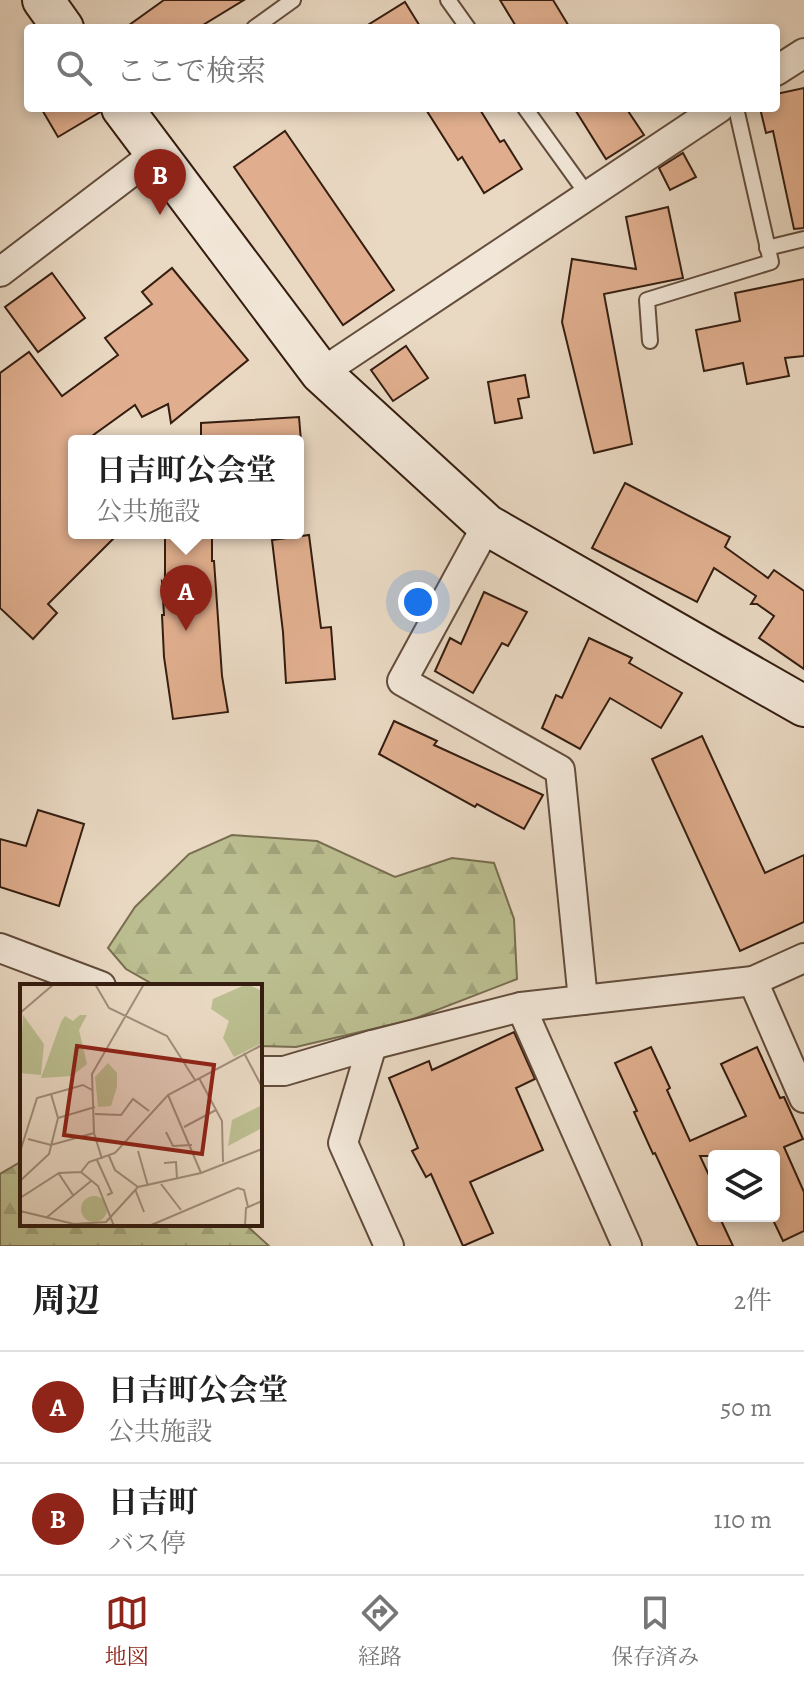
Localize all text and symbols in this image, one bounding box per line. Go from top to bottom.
search box [24,24,780,112]
icon: search [52,46,96,90]
text: ここで検索 [116,51,266,91]
pin: B [134,149,186,215]
popup [68,435,304,539]
text: 日吉町公会堂 [96,450,276,490]
text: 公共施設 [96,494,200,529]
pin: A [160,565,212,631]
your location [398,582,438,622]
inset map [20,984,262,1226]
map controls [708,1150,780,1222]
button: layers [708,1150,780,1222]
text: 周辺 [32,1277,100,1324]
text: 2件 [734,1283,772,1318]
text: 日吉町公会堂 [108,1370,288,1410]
text: A [50,1390,66,1425]
text: 50 m [720,1390,772,1425]
text: 公共施設 [108,1414,212,1449]
text: 日吉町 [108,1482,198,1522]
text: B [50,1502,66,1537]
text: 110 m [714,1502,772,1537]
text: バス停 [108,1526,186,1561]
tab: 地図 [105,1591,149,1672]
tab: 経路 [358,1591,402,1672]
tab: 保存済み [611,1591,699,1672]

